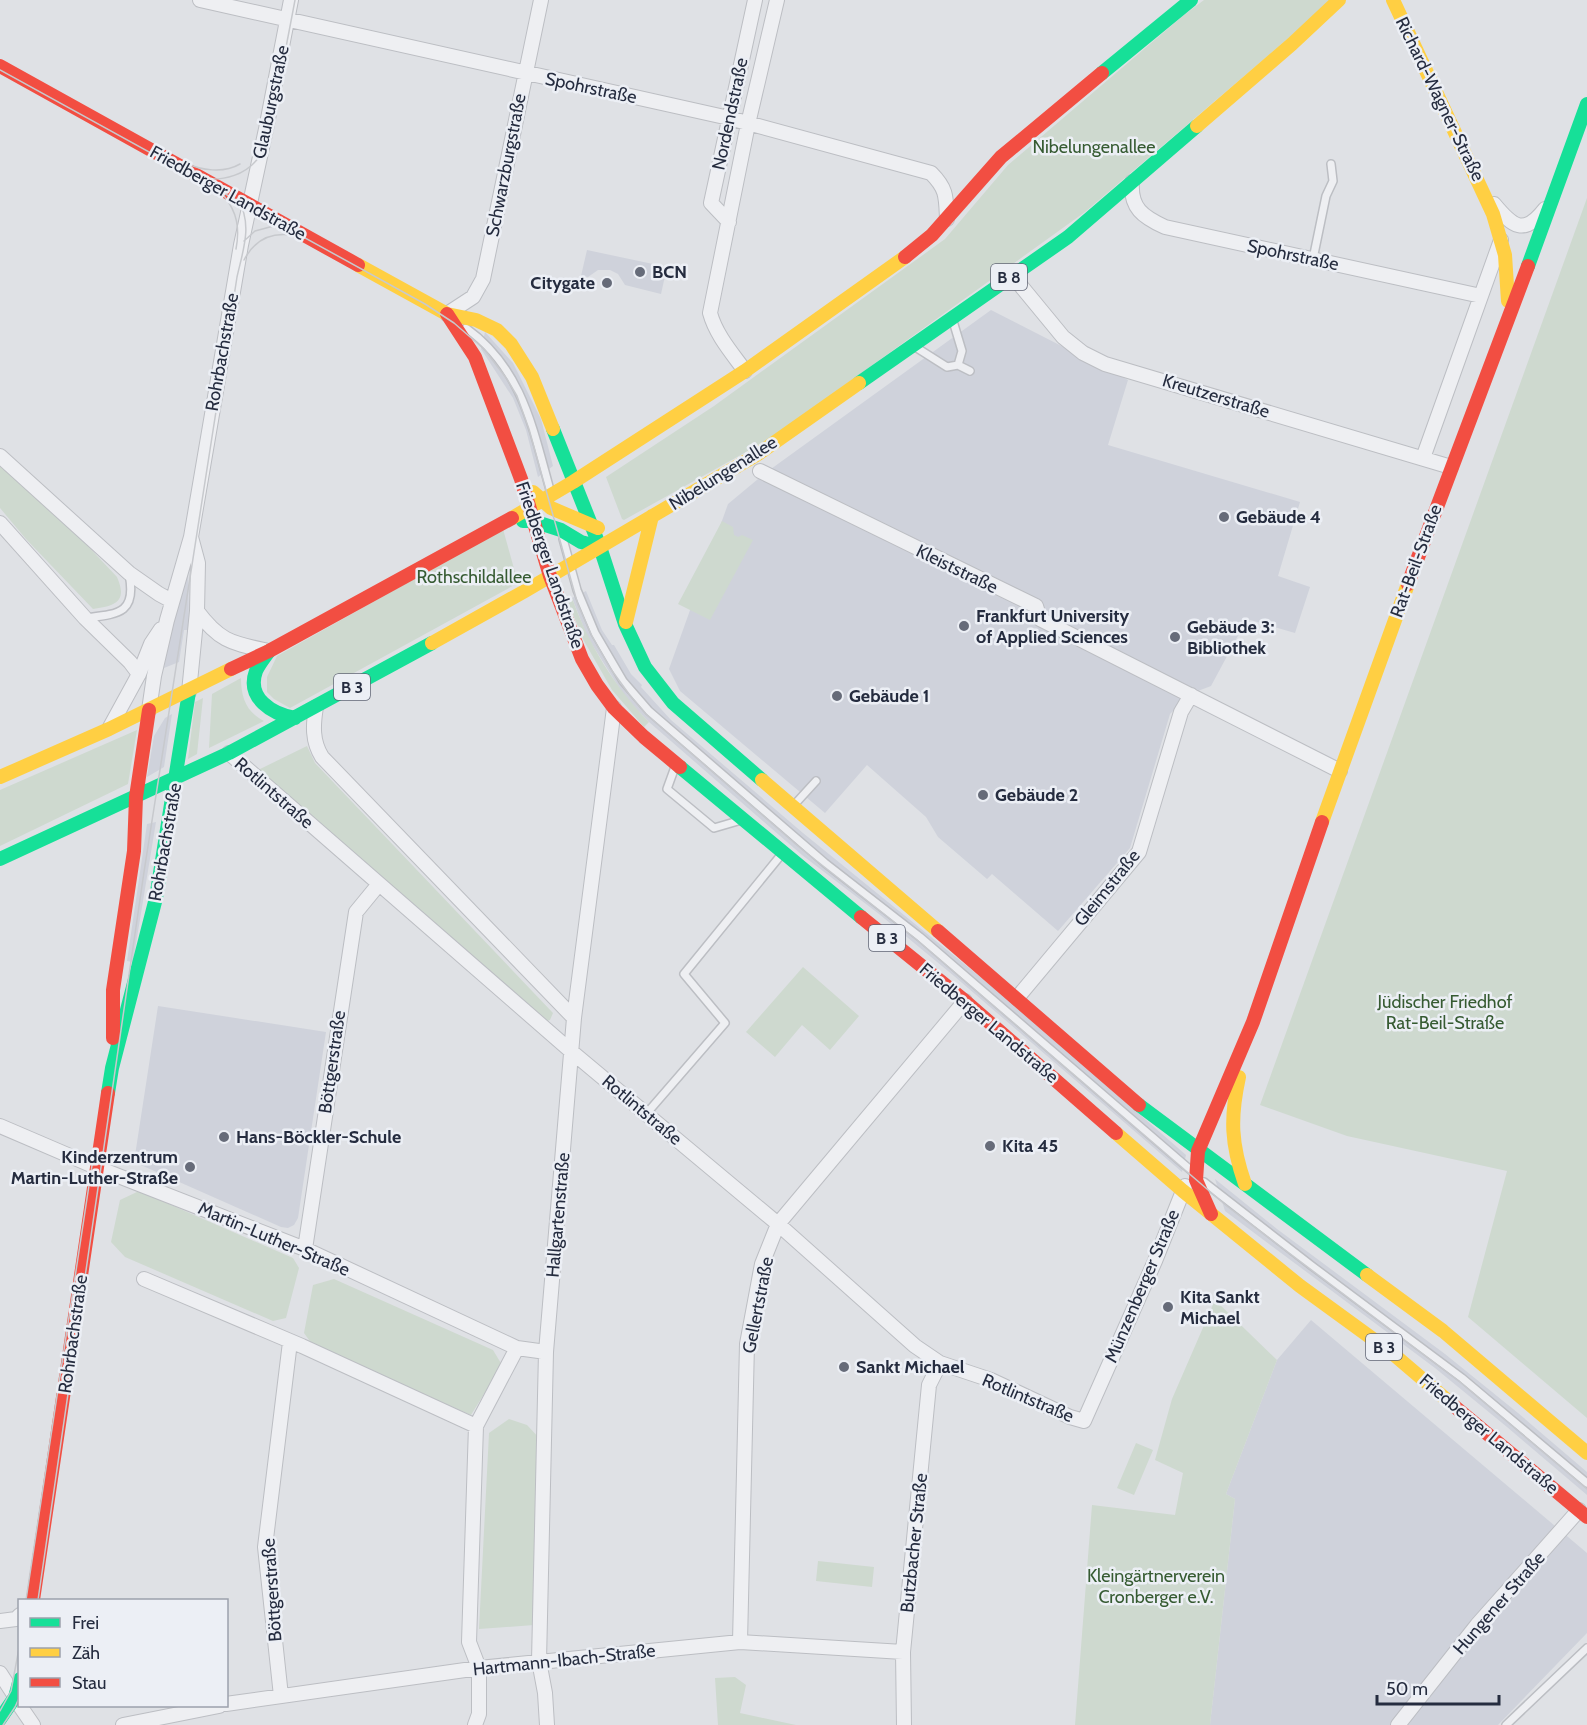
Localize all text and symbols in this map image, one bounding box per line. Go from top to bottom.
street label: Richard-Wagner-Straße [1391,13,1489,185]
street label: Glauburgstraße [248,43,294,161]
street label: Nordendstraße [707,56,753,172]
street label: Spohrstraße [543,68,639,108]
street label: Schwarzburgstraße [481,92,531,238]
park label: Nibelungenallee [1033,136,1156,158]
street label: Friedberger Landstraße [146,141,310,245]
street label: Spohrstraße [1245,235,1341,275]
place label: BCN [652,261,687,283]
road number: B 8 [991,264,1027,290]
marker: BCN [633,265,647,279]
place label: Citygate [530,272,595,294]
marker: Citygate [600,276,614,290]
street label: Rohrbachstraße [201,291,243,413]
street label: Kreutzerstraße [1160,369,1272,423]
street label: Nibelungenallee [665,431,781,515]
street label: Friedberger Landstraße [511,479,589,651]
street label: Rat-Beil-Straße [1385,502,1447,620]
place label: Gebäude 4 [1236,506,1321,528]
marker: Gebäude 4 [1217,510,1231,524]
street label: Kleiststraße [913,540,1001,598]
park label: Rothschildallee [417,566,531,588]
place label: Frankfurt University of Applied Sciences [976,605,1129,648]
place label: Gebäude 3: Bibliothek [1187,616,1275,659]
marker: Frankfurt University of Applied Sciences [957,619,971,633]
marker: Gebäude 3: Bibliothek [1168,630,1182,644]
road number: B 3 [334,674,370,700]
place label: Gebäude 1 [849,685,929,707]
marker: Gebäude 1 [830,689,844,703]
street label: Rotlintstraße [230,753,318,833]
street label: Rohrbachstraße [144,781,186,903]
place label: Gebäude 2 [995,784,1078,806]
marker: Gebäude 2 [976,788,990,802]
street label: Gleimstraße [1069,845,1145,931]
road number: B 3 [869,925,905,951]
street label: Friedberger Landstraße [915,958,1063,1088]
park label: Jüdischer Friedhof Rat-Beil-Straße [1377,991,1512,1034]
street label: Böttgerstraße [314,1009,350,1115]
street label: Rotlintstraße [598,1070,686,1150]
place label: Hans-Böckler-Schule [236,1126,401,1148]
marker: Hans-Böckler-Schule [217,1130,231,1144]
place label: Kita 45 [1002,1135,1058,1157]
marker: Kita 45 [983,1139,997,1153]
place label: Kinderzentrum Martin-Luther-Straße [11,1146,178,1189]
street label: Hallgartenstraße [542,1152,574,1278]
marker: Kinderzentrum Martin-Luther-Straße [183,1160,197,1174]
street label: Martin-Luther-Straße [195,1197,353,1281]
street label: Münzenberger Straße [1100,1206,1184,1366]
street label: Gellertstraße [738,1255,778,1355]
street label: Rohrbachstraße [54,1273,92,1395]
place label: Kita Sankt Michael [1180,1286,1260,1329]
marker: Kita Sankt Michael [1161,1300,1175,1314]
road number: B 3 [1366,1334,1402,1360]
place label: Sankt Michael [856,1356,965,1378]
marker: Sankt Michael [837,1360,851,1374]
street label: Rotlintstraße [979,1369,1077,1427]
street label: Friedberger Landstraße [1415,1369,1563,1499]
street label: Butzbacher Straße [896,1472,932,1614]
street label: Böttgerstraße [257,1537,287,1643]
street label: Hungener Straße [1448,1547,1550,1659]
park label: Kleingärtnerverein Cronberger e.V. [1087,1565,1225,1608]
legend [18,1599,228,1707]
text: Frei [72,1612,99,1634]
street label: Hartmann-Ibach-Straße [472,1639,656,1681]
text: Zäh [72,1642,100,1664]
scale bar [1377,1668,1498,1706]
text: Stau [72,1672,106,1694]
text: 50 m [1386,1678,1428,1700]

